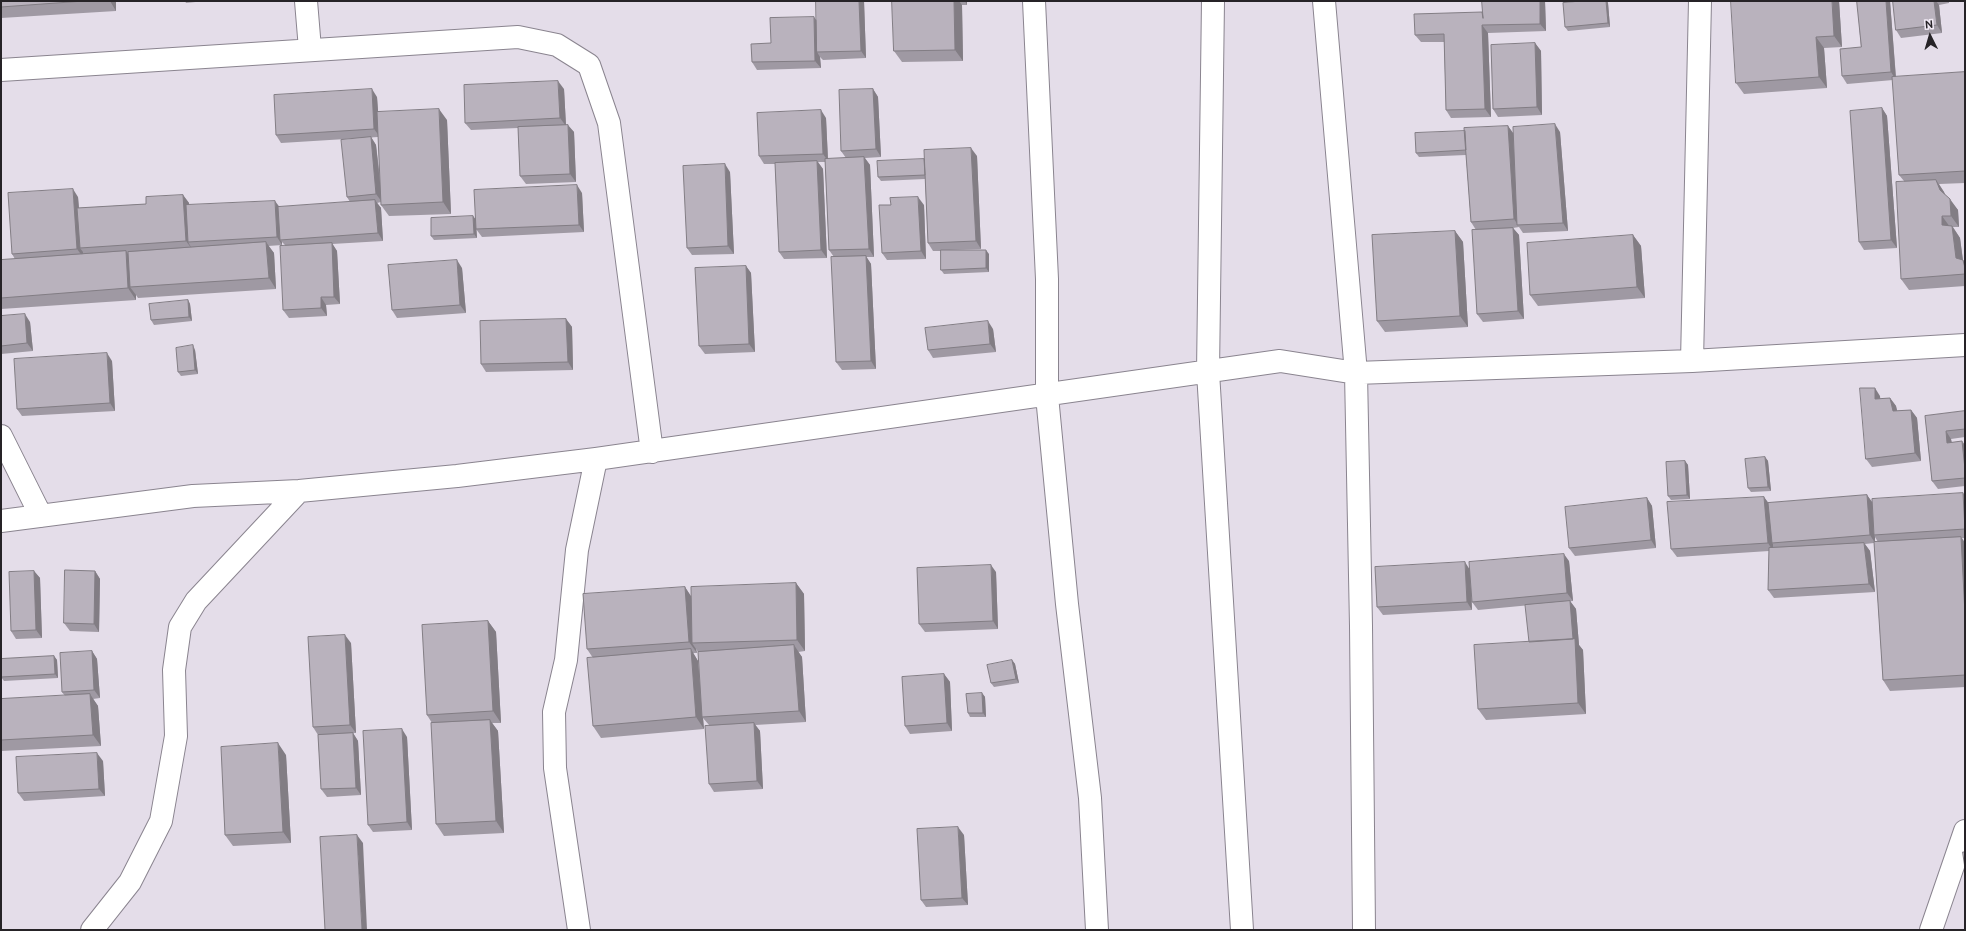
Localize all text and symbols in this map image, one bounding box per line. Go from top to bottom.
north arrow [1910,16,1950,56]
text: N [1924,18,1934,30]

